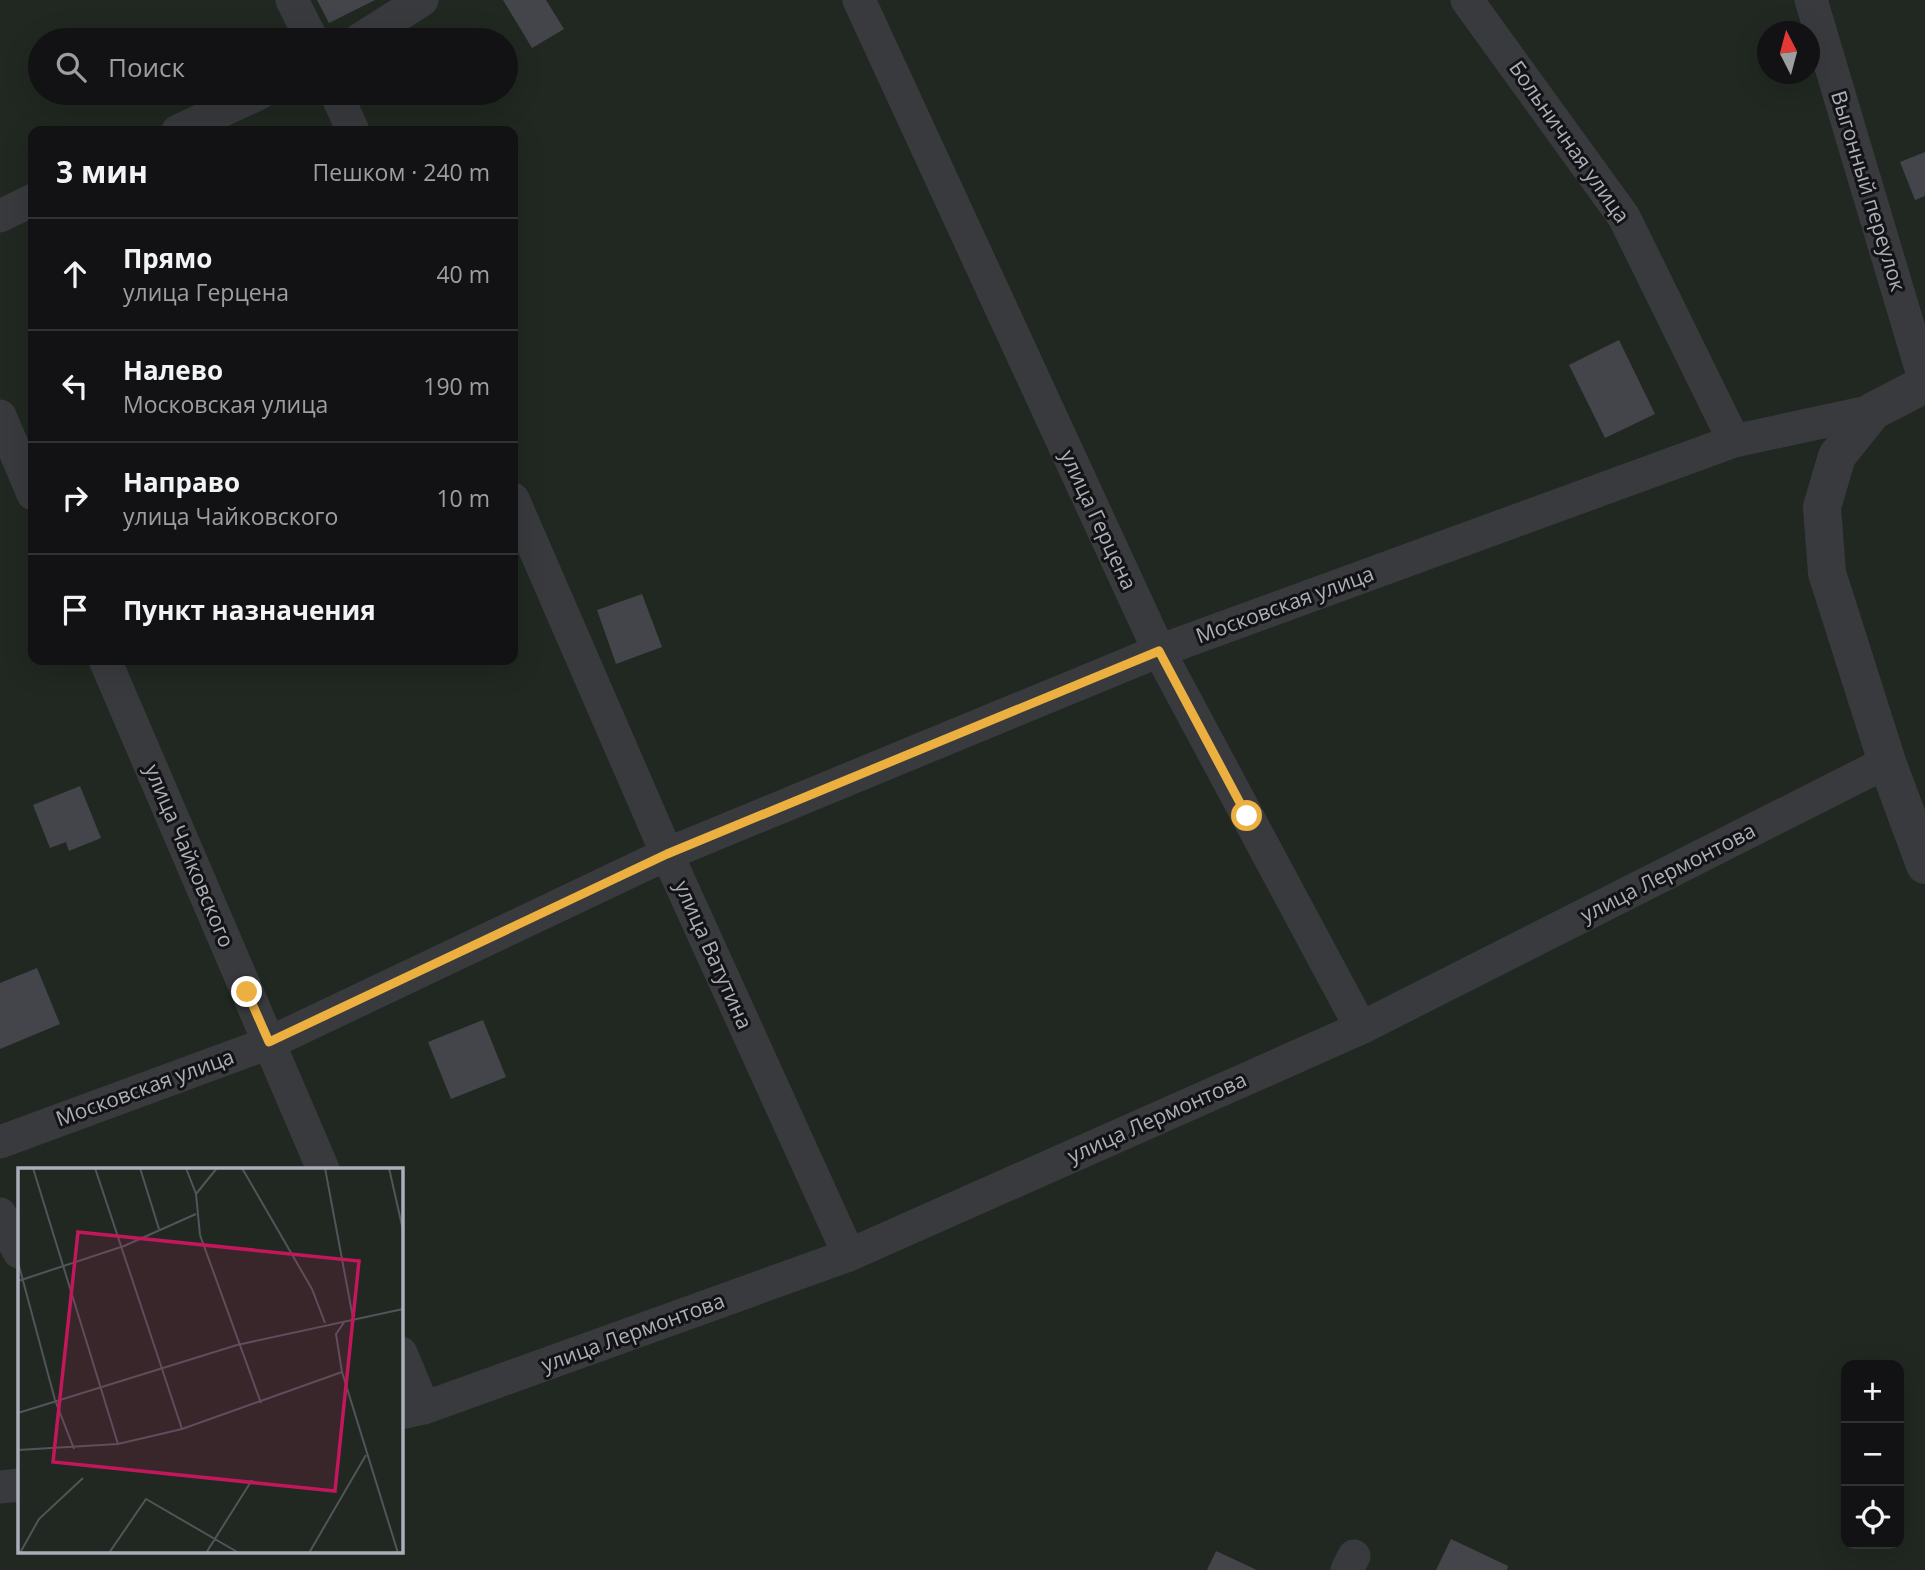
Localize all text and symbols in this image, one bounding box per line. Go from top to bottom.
north arrow [1757,21,1820,84]
search box [28,28,518,105]
icon: search [52,48,90,86]
text: Поиск [108,49,185,85]
street label: Больничная улица [1503,55,1636,228]
street label: Выгонный переулок [1825,87,1913,295]
text: 3 мин [56,151,148,192]
text: Пешком · 240 m [313,156,490,188]
text: Прямо [123,240,212,276]
icon: ahead [56,255,94,293]
text: 40 m [436,258,490,290]
text: улица Герцена [123,276,289,308]
text: Налево [123,352,223,388]
icon: left [56,367,94,405]
text: 190 m [423,370,490,402]
text: Московская улица [123,388,328,420]
street label: улица Герцена [1054,445,1144,594]
text: Направо [123,464,240,500]
icon: right [56,479,94,517]
text: 10 m [436,482,490,514]
text: улица Чайковского [123,500,338,532]
street label: Московская улица [1192,559,1378,649]
icon: arrive [56,591,94,629]
text: Пункт назначения [123,592,376,628]
street label: улица Чайковского [139,760,241,952]
route start [1231,800,1262,831]
street label: улица Лермонтова [1575,816,1760,928]
street label: улица Ватутина [669,876,759,1033]
route end [231,976,262,1007]
street label: Московская улица [52,1042,238,1132]
street label: улица Лермонтова [1063,1065,1251,1169]
inset map [18,1168,402,1552]
street label: улица Лермонтова [537,1286,728,1378]
map controls [1841,1360,1904,1549]
button: + [1841,1360,1904,1423]
button: − [1841,1423,1904,1486]
button: locate [1841,1486,1904,1549]

